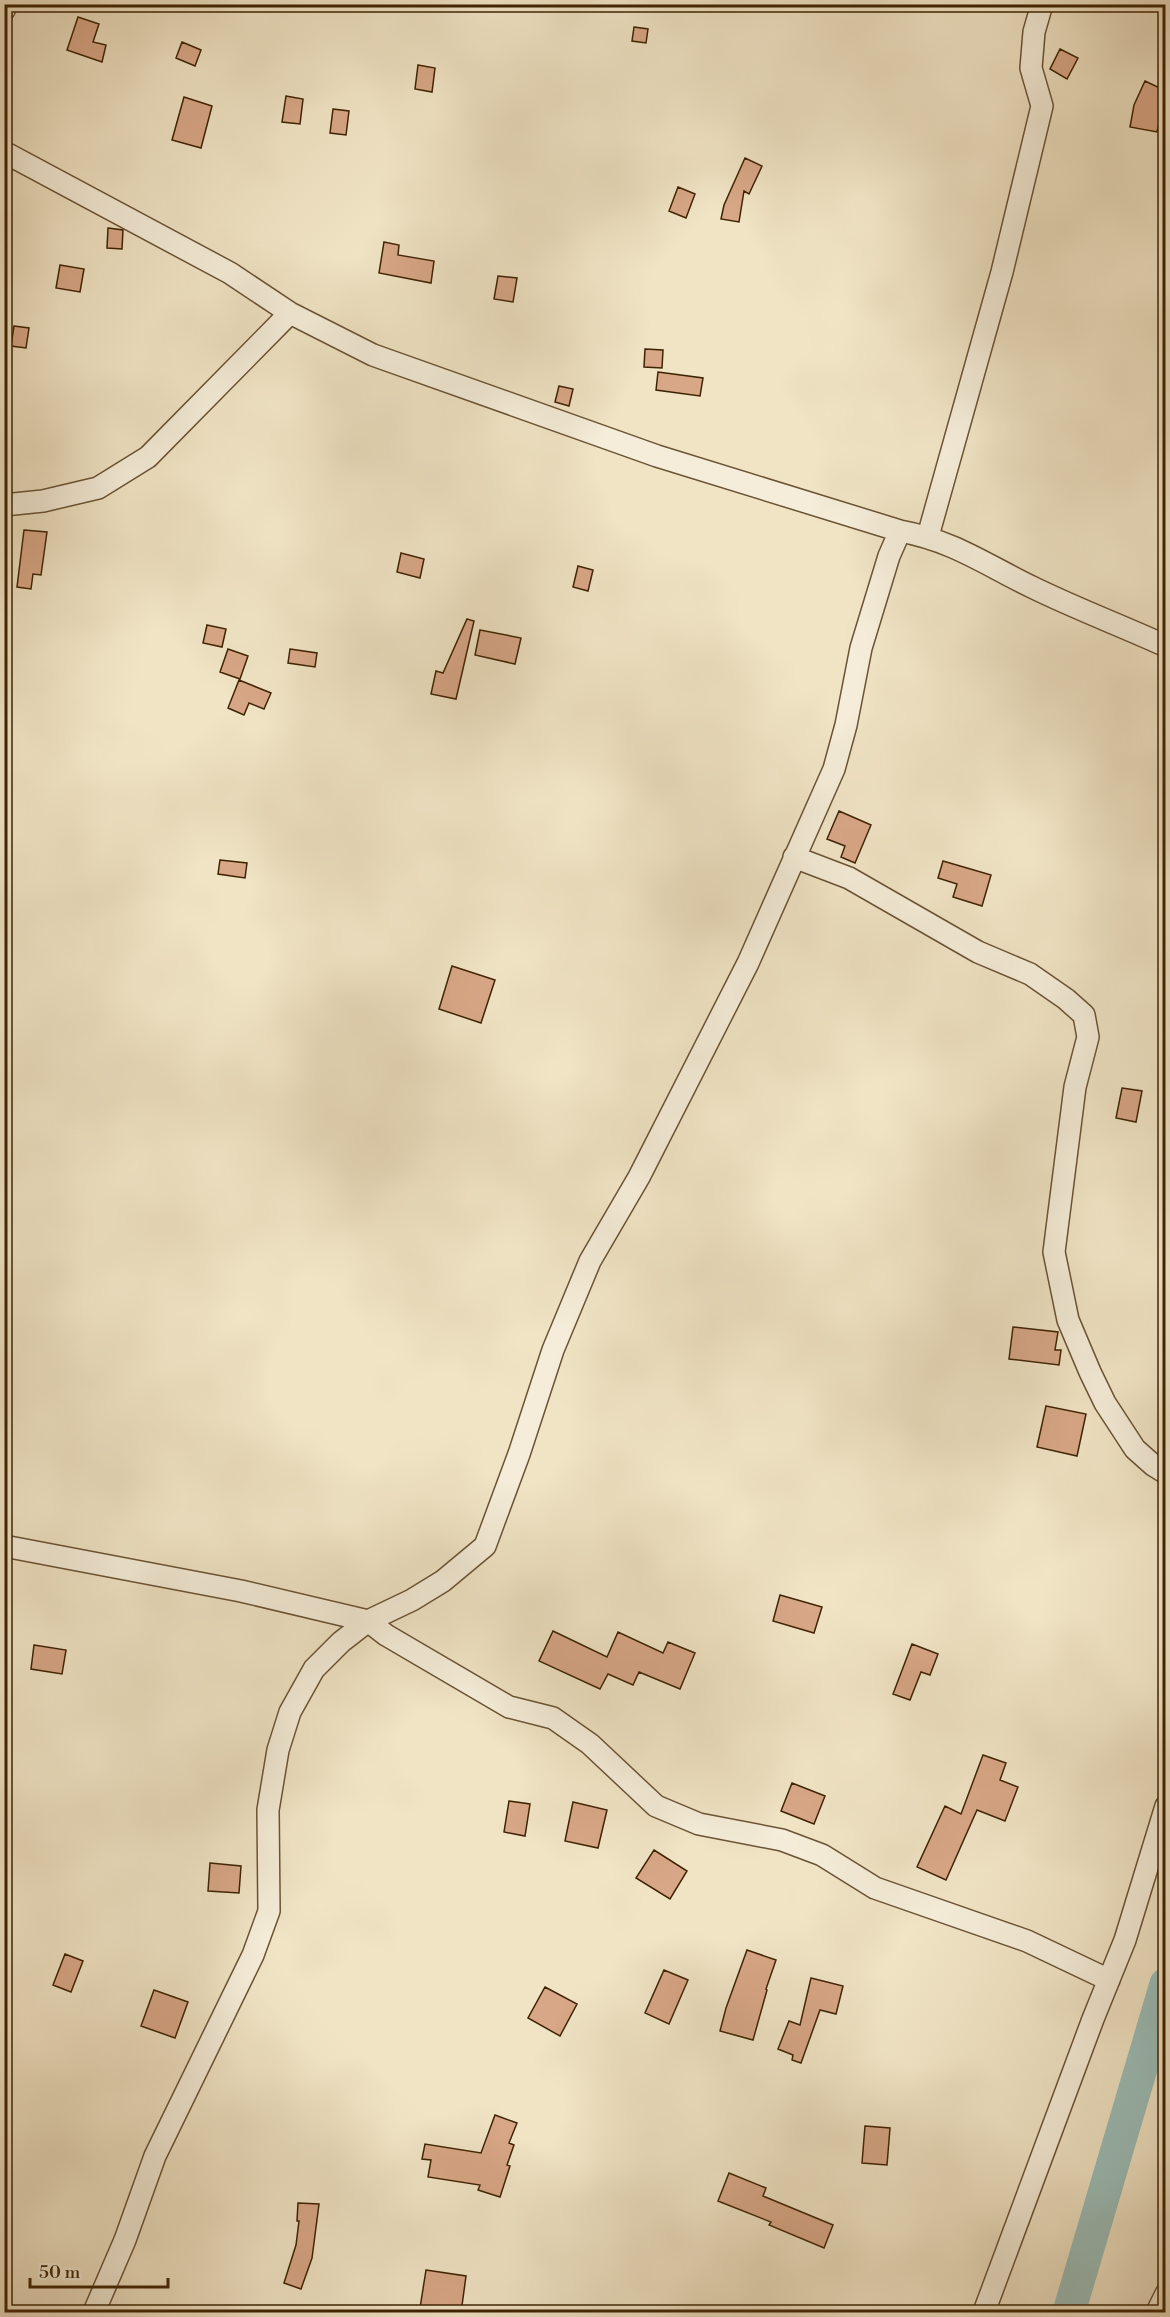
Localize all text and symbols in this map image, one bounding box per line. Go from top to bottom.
scale bar [30,2251,168,2289]
text: 50 m [39,2261,81,2284]

